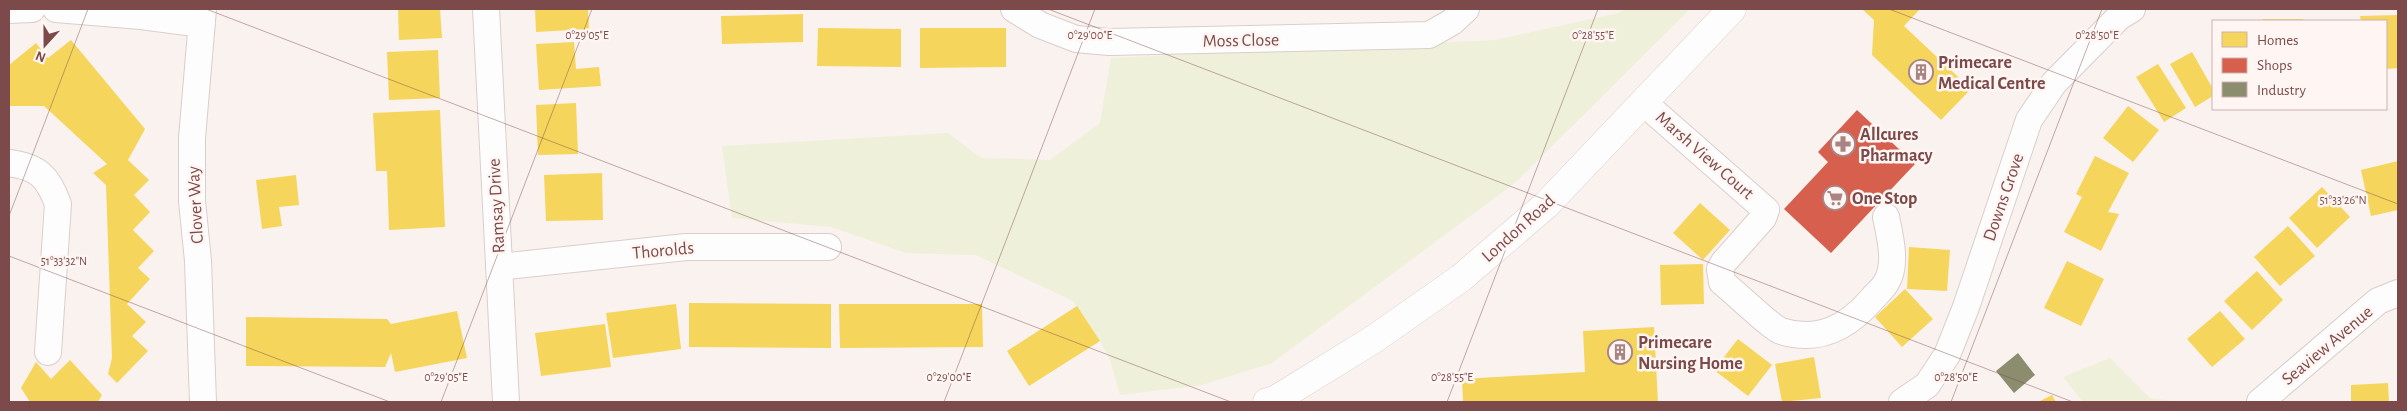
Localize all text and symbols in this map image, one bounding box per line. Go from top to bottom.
north arrow [20,20,70,70]
legend [2212,20,2387,110]
text: 0°29'05"E [565,29,609,41]
text: 0°29'00"E [1068,29,1113,41]
text: 0°28'55"E [1572,29,1614,41]
text: 0°28'50"E [2075,29,2119,41]
street label: Moss Close [1203,31,1279,51]
text: Homes [2257,33,2299,48]
text: N [34,48,48,64]
place label: Primecare Medical Centre [1938,54,2045,93]
text: Shops [2257,58,2292,73]
building icon: Primecare Medical Centre [1908,59,1934,85]
text: Industry [2257,83,2306,98]
street label: Marsh View Court [1652,109,1757,203]
place label: Allcures Pharmacy [1860,126,1933,165]
pharmacy icon: Allcures Pharmacy [1830,131,1856,157]
street label: Downs Grove [1981,151,2027,244]
street label: Ramsay Drive [486,158,508,254]
street label: Clover Way [185,165,207,244]
supermarket icon: One Stop [1822,185,1848,211]
place label: One Stop [1852,190,1917,208]
street label: London Road [1479,192,1559,266]
text: 51°33'26"N [2319,194,2367,206]
street label: Thorolds [632,239,695,263]
text: 51°33'32"N [41,255,87,267]
street label: Seaview Avenue [2279,303,2376,389]
place label: Primecare Nursing Home [1638,334,1743,373]
building icon: Primecare Nursing Home [1607,339,1633,365]
text: 0°29'05"E [424,371,468,383]
text: 0°29'00"E [927,371,972,383]
text: 0°28'55"E [1431,371,1473,383]
text: 0°28'50"E [1934,371,1978,383]

